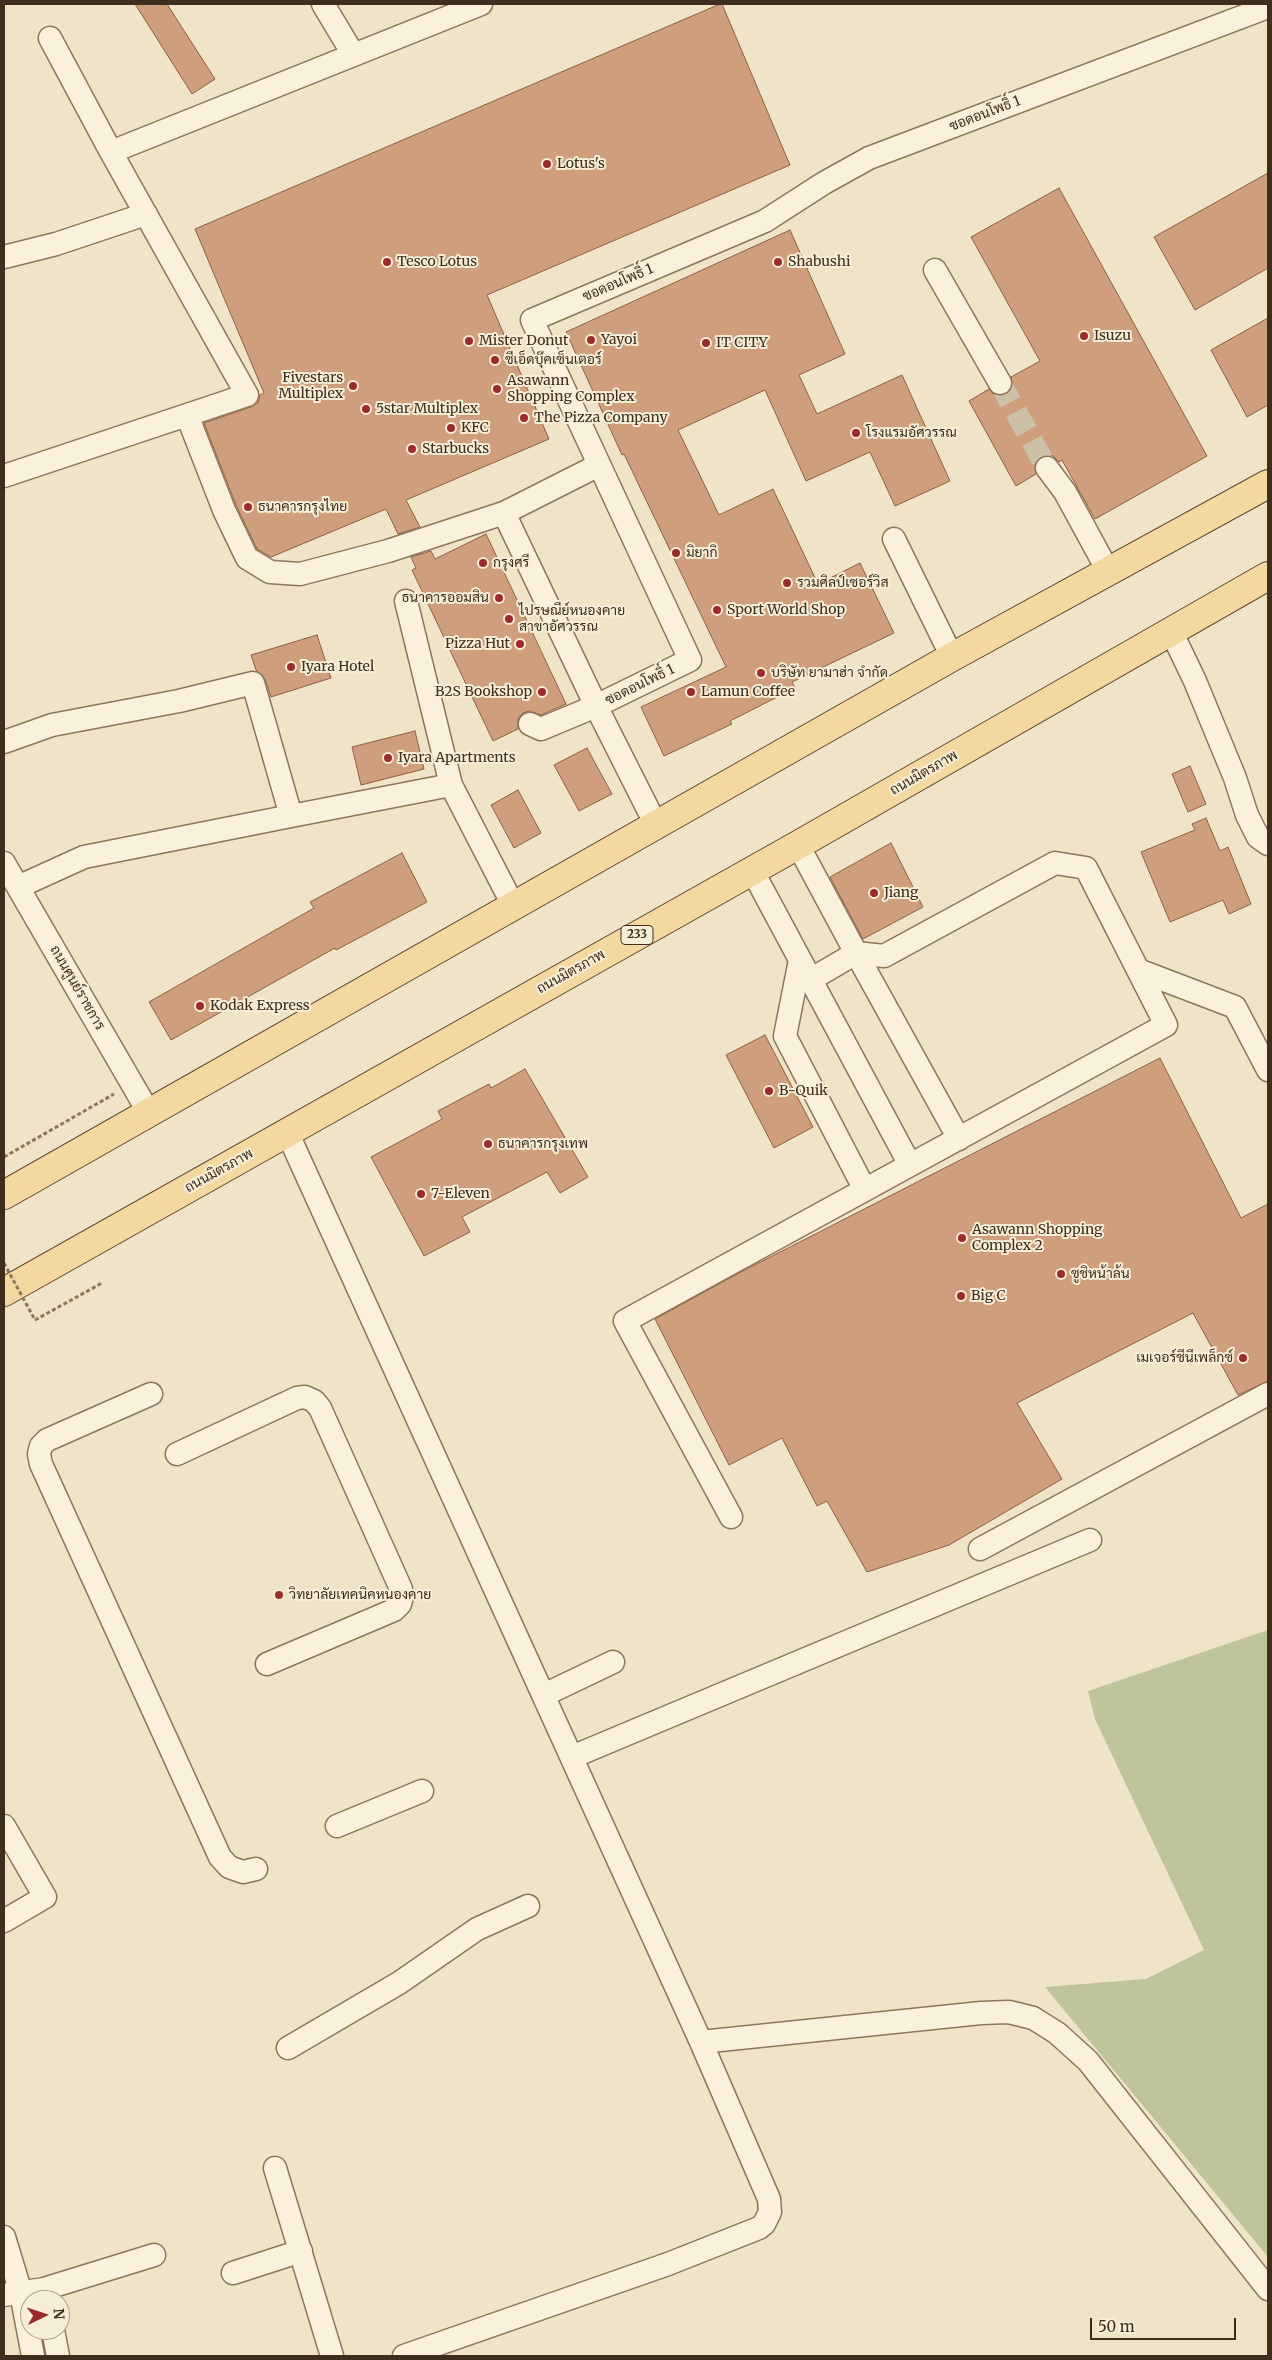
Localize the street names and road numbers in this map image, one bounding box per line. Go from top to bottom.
street label: ซอดอนโพธิ์ 1 [947,93,1023,135]
street label: ซอดอนโพธิ์ 1 [580,261,656,305]
street label: ซอดอนโพธิ์ 1 [603,661,677,709]
street label: ถนนมิตรภาพ [887,747,961,799]
road number: 233 [621,926,653,944]
street label: ถนนศูนย์ราชการ [46,943,108,1033]
street label: ถนนมิตรภาพ [534,946,608,998]
street label: ถนนมิตรภาพ [182,1145,256,1197]

